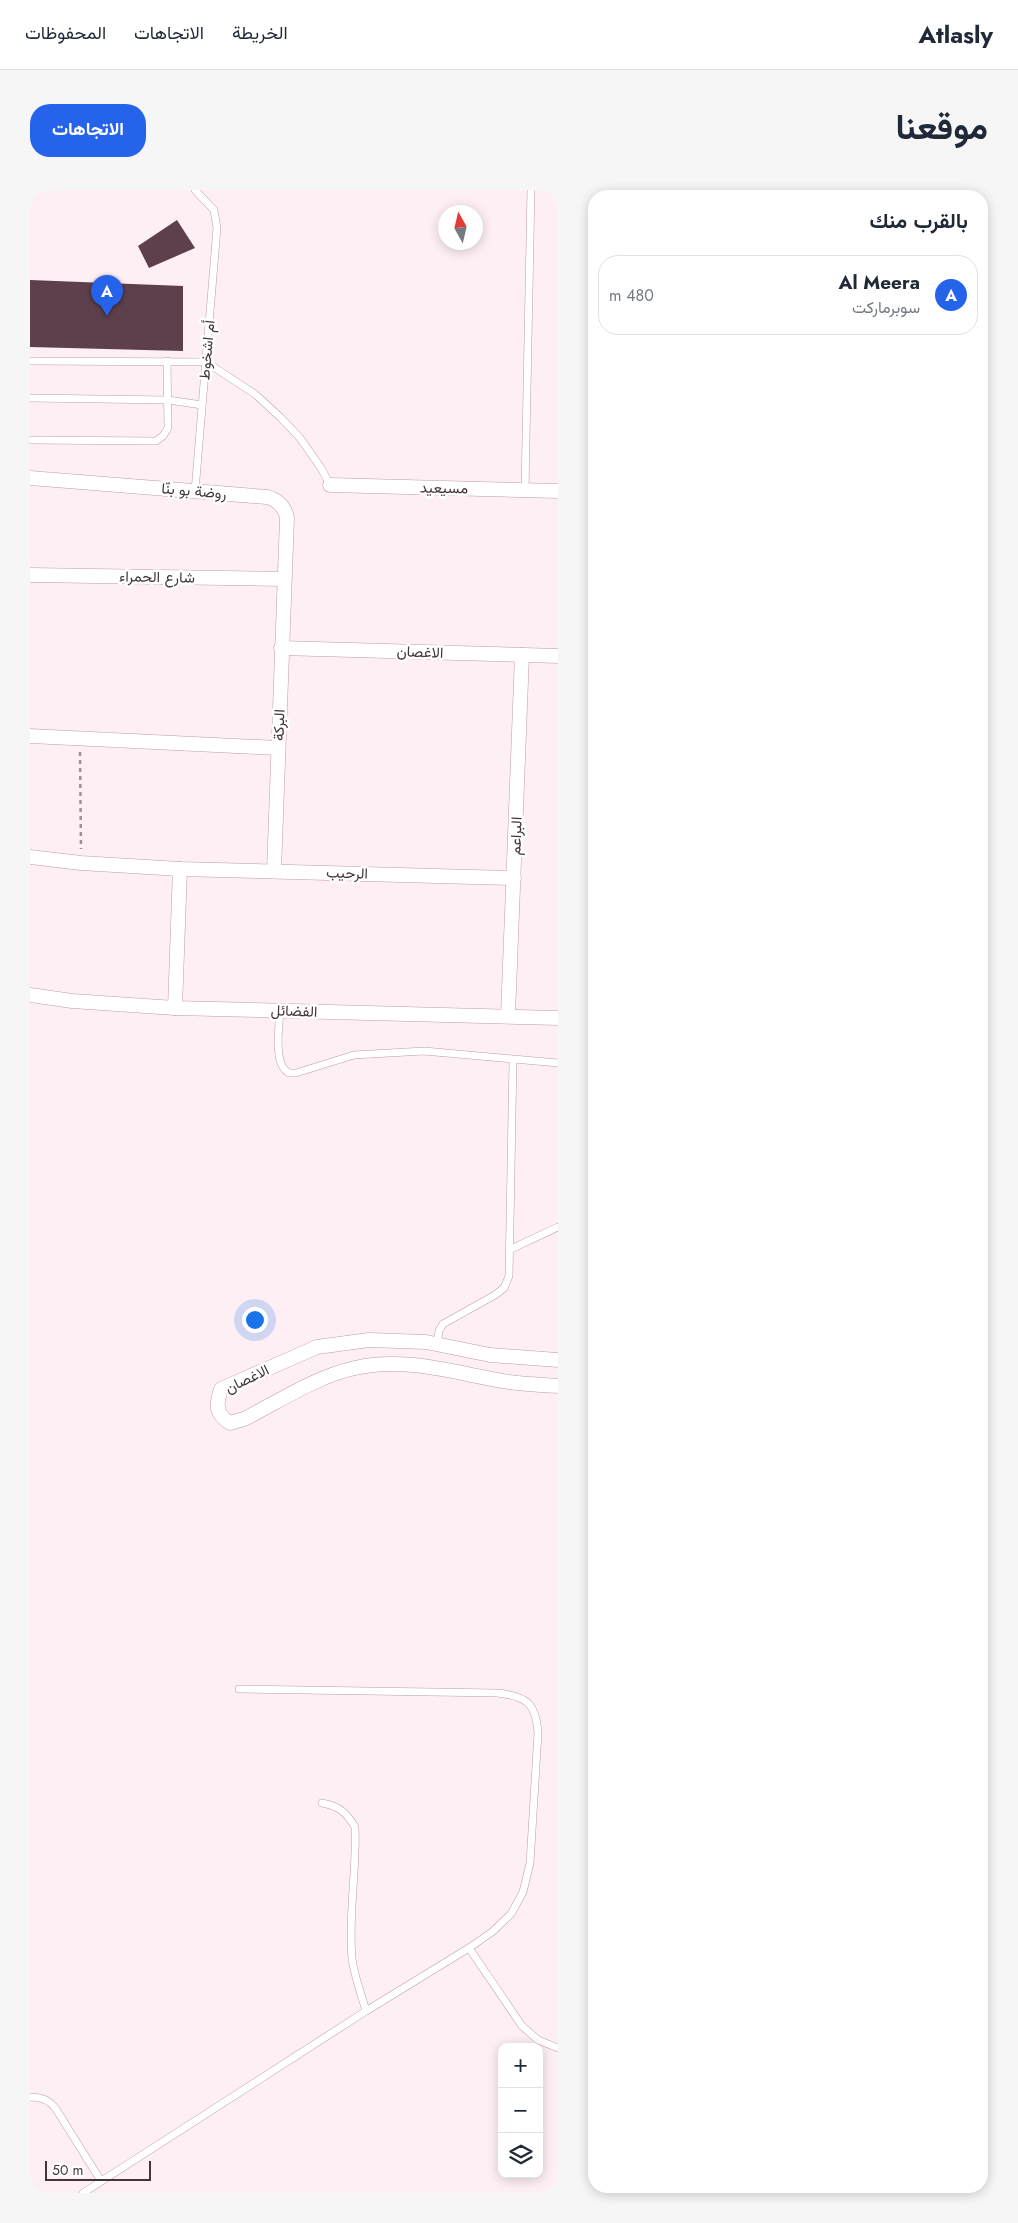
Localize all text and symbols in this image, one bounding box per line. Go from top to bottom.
text: Atlasly [918,17,993,52]
text: المحفوظات [25,20,106,46]
text: الاتجاهات [134,20,204,46]
text: الخريطة [232,20,288,46]
text: موقعنا [895,102,988,152]
button: الاتجاهات [30,104,146,157]
north arrow [438,205,483,250]
text: بالقرب منك [869,206,968,236]
text: Al Meera [838,269,920,296]
pin: A [91,275,123,316]
text: 480 m [609,284,654,307]
text: A [945,284,957,307]
text: سوبرماركت [852,296,920,319]
street label: أم اشخوط [193,319,221,381]
street label: روضة بو بنّا [160,477,228,505]
street label: مسيعيد [420,477,468,499]
street label: شارع الحمراء [119,565,195,589]
street label: الاغصان [396,640,444,664]
street label: البركة [267,709,291,741]
street label: البراعم [504,816,528,856]
street label: الرحيب [326,861,368,885]
street label: الفضائل [270,999,318,1023]
your location [242,1307,268,1333]
street label: الاغصان [221,1359,273,1399]
map controls [498,2043,543,2178]
button: + [498,2043,543,2088]
button: − [498,2088,543,2133]
button: layers [498,2133,543,2178]
scale bar [45,2158,151,2181]
text: 50 m [52,2160,83,2180]

